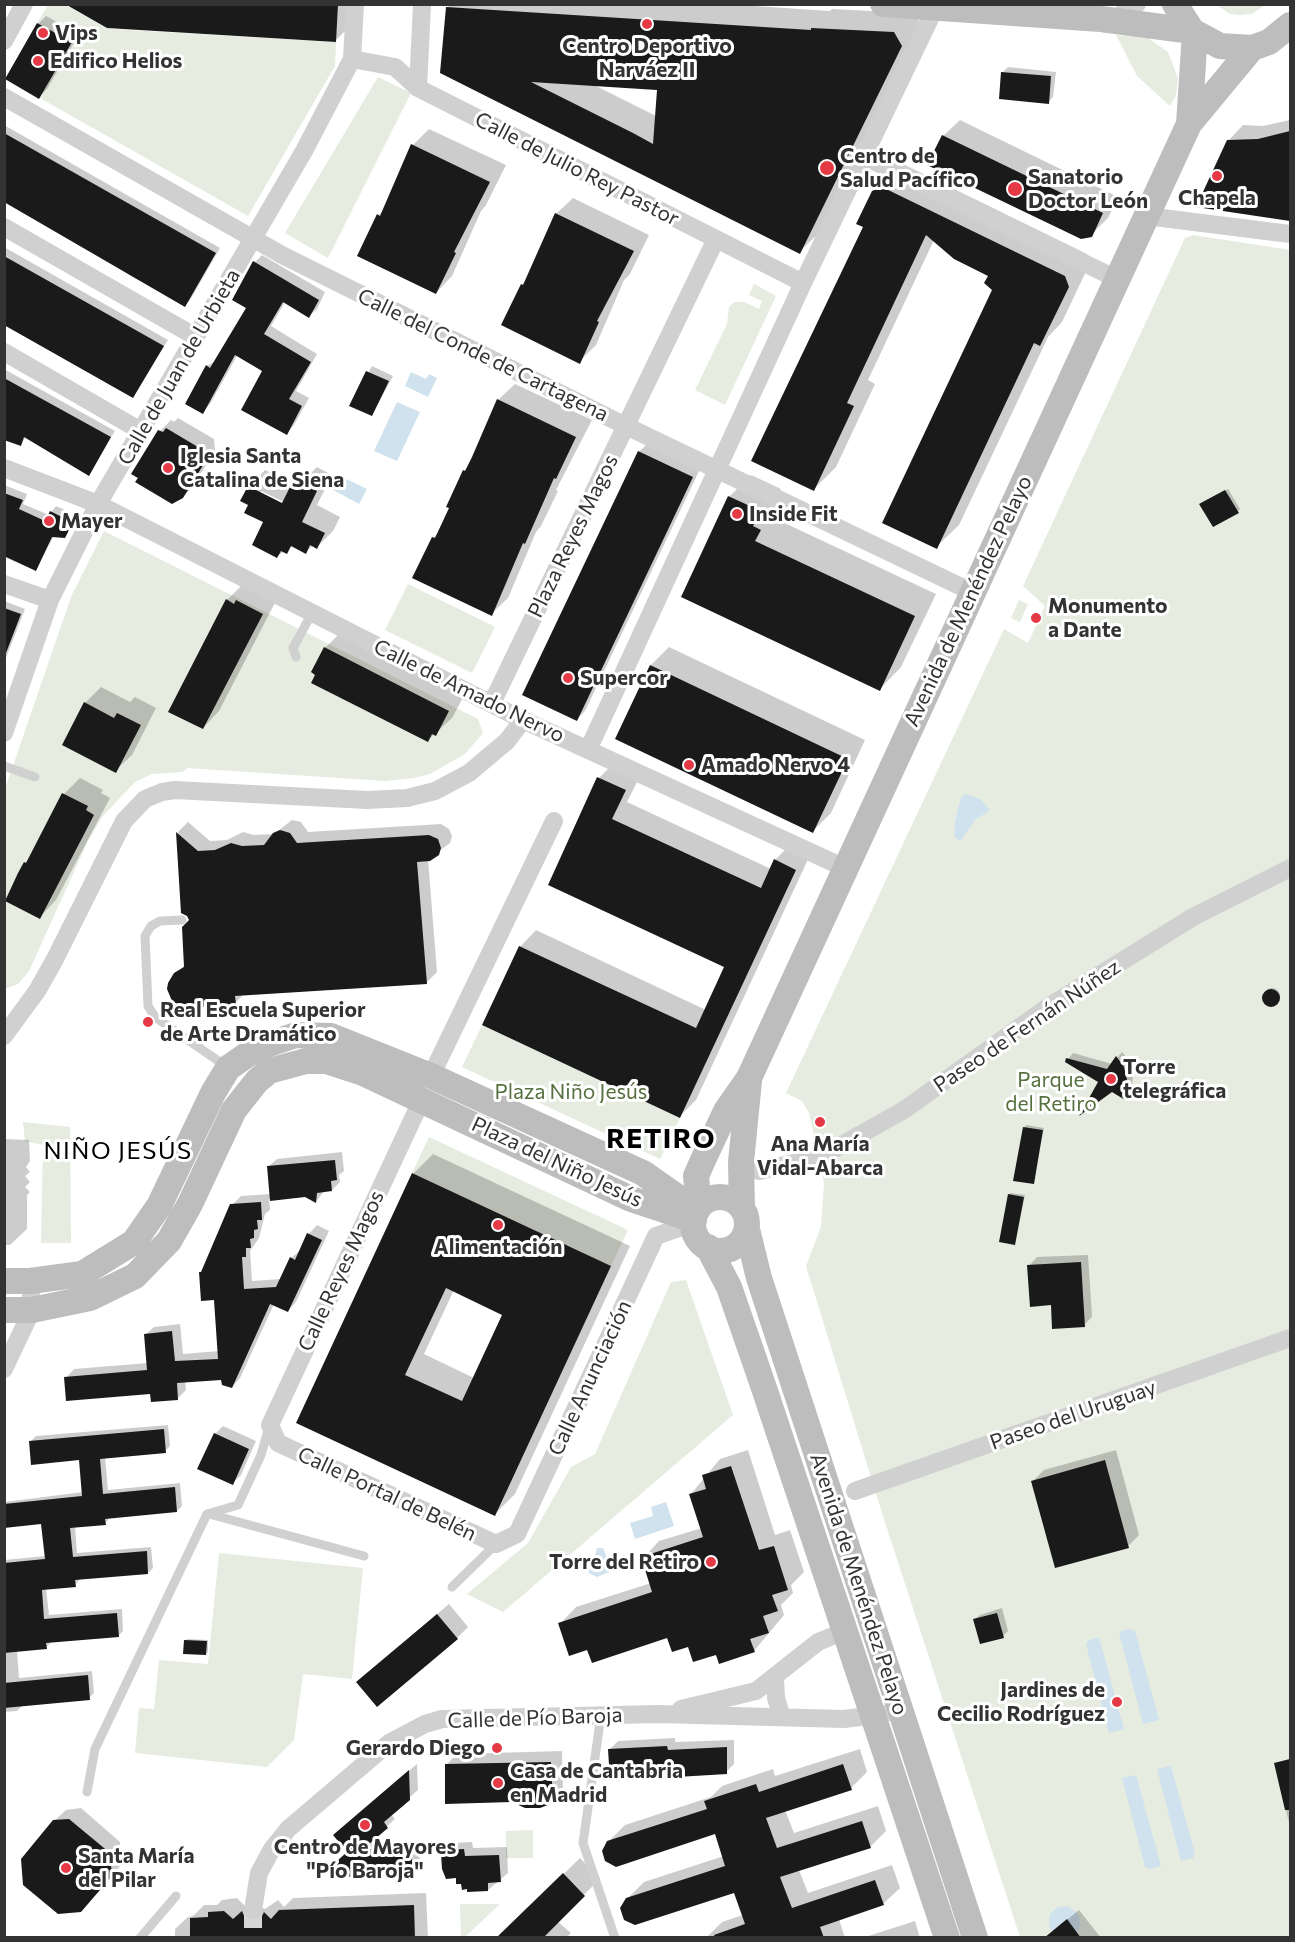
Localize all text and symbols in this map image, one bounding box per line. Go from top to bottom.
marker: Centro Deportivo Narváez II [640,17,654,31]
place label: Vips [55,20,98,46]
marker: Vips [36,26,50,40]
place label: Centro Deportivo Narváez II [562,33,732,83]
place label: Edifico Helios [50,48,182,74]
marker: Edifico Helios [31,54,45,68]
street label: Calle de Julio Rey Pastor [471,107,683,231]
place label: Centro de Salud Pacífico [840,143,976,193]
marker: Centro de Salud Pacífico [818,159,836,177]
place label: Sanatorio Doctor León [1028,164,1148,214]
marker: Chapela [1210,169,1224,183]
marker: Sanatorio Doctor León [1006,180,1024,198]
place label: Chapela [1178,185,1256,211]
street label: Calle de Juan de Urbieta [112,264,246,470]
street label: Calle del Conde de Cartagena [354,283,612,427]
place label: Iglesia Santa Catalina de Siena [180,443,344,493]
street label: Plaza Reyes Magos [523,450,623,622]
marker: Iglesia Santa Catalina de Siena [161,461,175,475]
street label: Avenida de Menéndez Pelayo [899,472,1037,730]
place label: Inside Fit [749,501,838,527]
marker: Inside Fit [730,507,744,521]
place label: Mayer [61,508,123,534]
marker: Mayer [42,514,56,528]
place label: Monumento a Dante [1048,593,1168,643]
marker: Monumento a Dante [1029,611,1043,625]
street label: Calle de Amado Nervo [370,634,568,748]
place label: Supercor [580,665,668,691]
marker: Supercor [561,671,575,685]
place label: Amado Nervo 4 [701,752,850,778]
marker: Amado Nervo 4 [682,758,696,772]
street label: Paseo de Fernán Núñez [929,954,1125,1098]
place label: Real Escuela Superior de Arte Dramático [160,997,366,1047]
marker: Real Escuela Superior de Arte Dramático [141,1015,155,1029]
place label: Torre telegráfica [1123,1054,1226,1104]
park label: Parque del Retiro [1005,1067,1097,1117]
marker: Torre telegráfica [1104,1072,1118,1086]
park label: Plaza Niño Jesús [495,1079,647,1105]
street label: Plaza del Niño Jesús [468,1111,646,1213]
marker: Ana María Vidal-Abarca [813,1115,827,1129]
district label: RETIRO [606,1123,716,1155]
place label: Ana María Vidal-Abarca [757,1131,883,1181]
district label: NIÑO JESÚS [43,1137,193,1165]
street label: Calle Reyes Magos [293,1187,389,1355]
marker: Alimentación [491,1218,505,1232]
place label: Alimentación [434,1234,562,1260]
street label: Calle Anunciación [543,1296,637,1460]
street label: Paseo del Uruguay [987,1375,1159,1455]
street label: Calle Portal de Belén [294,1442,480,1546]
street label: Avenida de Menéndez Pelayo [805,1450,913,1718]
place label: Torre del Retiro [549,1549,699,1575]
marker: Torre del Retiro [704,1555,718,1569]
place label: Jardines de Cecilio Rodríguez [937,1677,1105,1727]
marker: Jardines de Cecilio Rodríguez [1110,1695,1124,1709]
street label: Calle de Pío Baroja [447,1702,623,1734]
place label: Gerardo Diego [346,1735,485,1761]
marker: Gerardo Diego [490,1741,504,1755]
place label: Casa de Cantabria en Madrid [510,1758,683,1808]
marker: Casa de Cantabria en Madrid [491,1776,505,1790]
marker: Centro de Mayores "Pío Baroja" [358,1818,372,1832]
place label: Centro de Mayores "Pío Baroja" [274,1834,456,1884]
place label: Santa María del Pilar [78,1843,194,1893]
marker: Santa María del Pilar [59,1861,73,1875]

